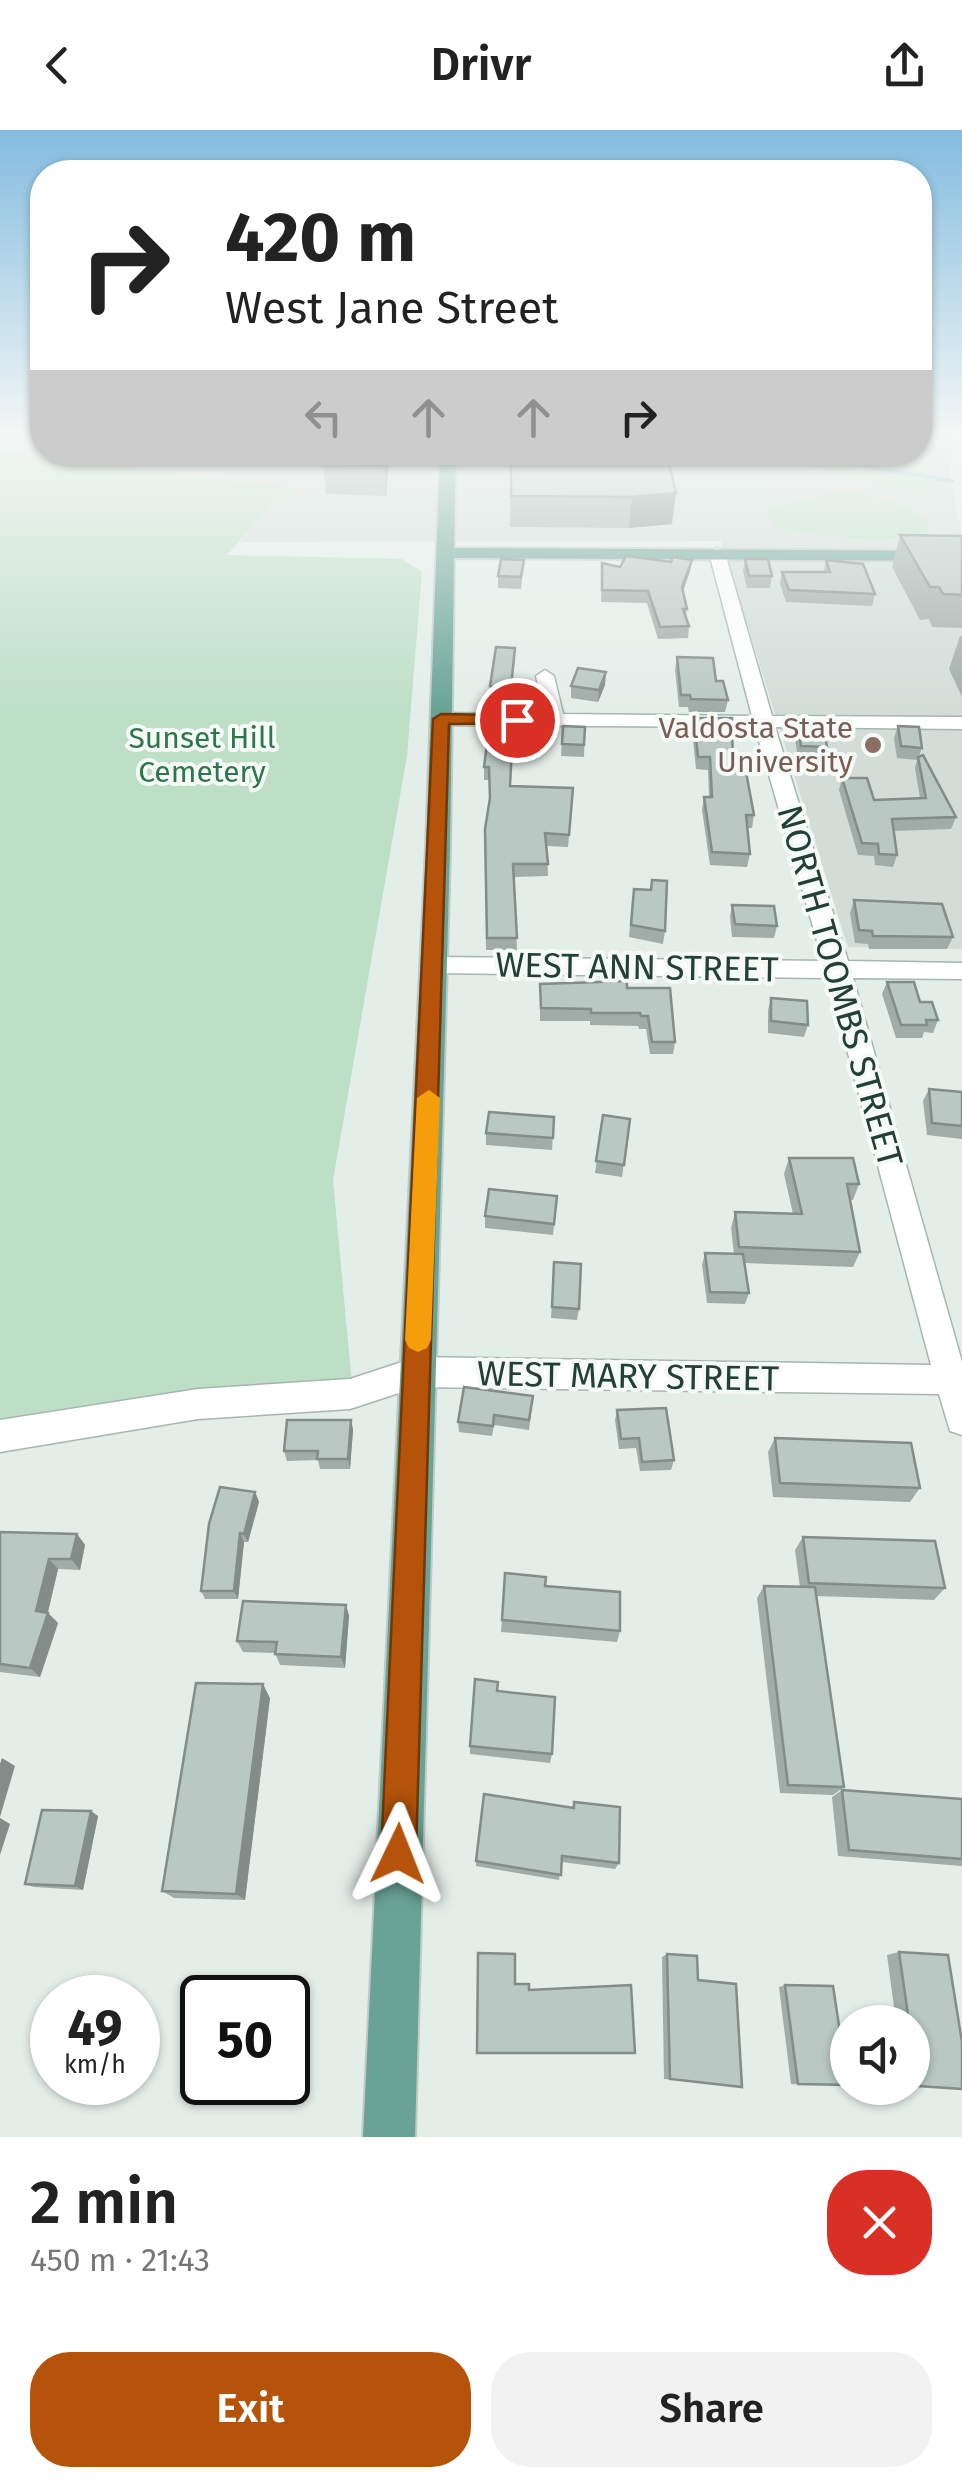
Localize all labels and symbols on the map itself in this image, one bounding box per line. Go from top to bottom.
pin [475,678,560,763]
place label: Valdosta State University [658,710,853,780]
park label: Sunset Hill Cemetery [129,720,276,790]
marker: Valdosta State University [862,734,884,756]
street label: NORTH TOOMBS STREET [768,800,912,1172]
street label: WEST ANN STREET [495,944,779,990]
street label: WEST MARY STREET [477,1352,779,1400]
position arrow [346,1802,450,1906]
speed limit sign: 50 [180,1975,310,2105]

